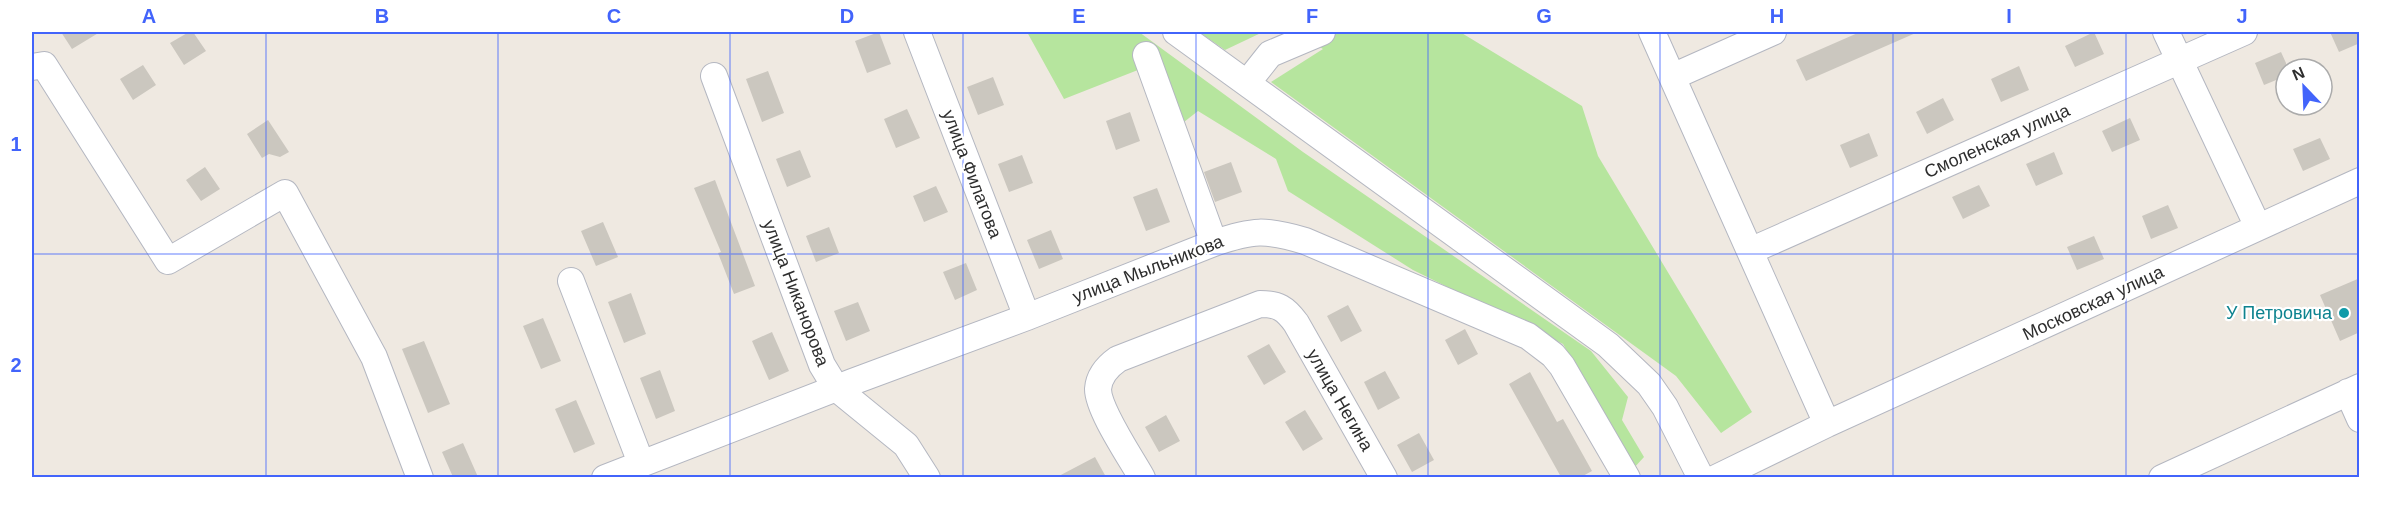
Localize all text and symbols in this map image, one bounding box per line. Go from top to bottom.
text: A [142,5,156,27]
text: B [375,5,389,27]
text: C [607,5,621,27]
text: D [840,5,854,27]
text: E [1072,5,1086,27]
text: F [1306,5,1318,27]
text: G [1536,5,1552,27]
text: H [1770,5,1784,27]
text: I [2006,5,2012,27]
text: J [2236,5,2248,27]
north arrow [2274,57,2334,117]
text: N [2290,64,2307,84]
street label: Смоленская улица [1921,100,2074,182]
street label: улица Филатова [938,107,1006,242]
text: 1 [10,133,22,155]
street label: улица Никанорова [759,217,833,370]
street label: улица Мыльникова [1070,231,1227,307]
street label: Московская улица [2019,261,2168,344]
place label: У Петровича [2226,303,2333,323]
marker: У Петровича [2337,306,2351,320]
street label: улица Негина [1303,346,1378,455]
text: 2 [10,354,22,376]

